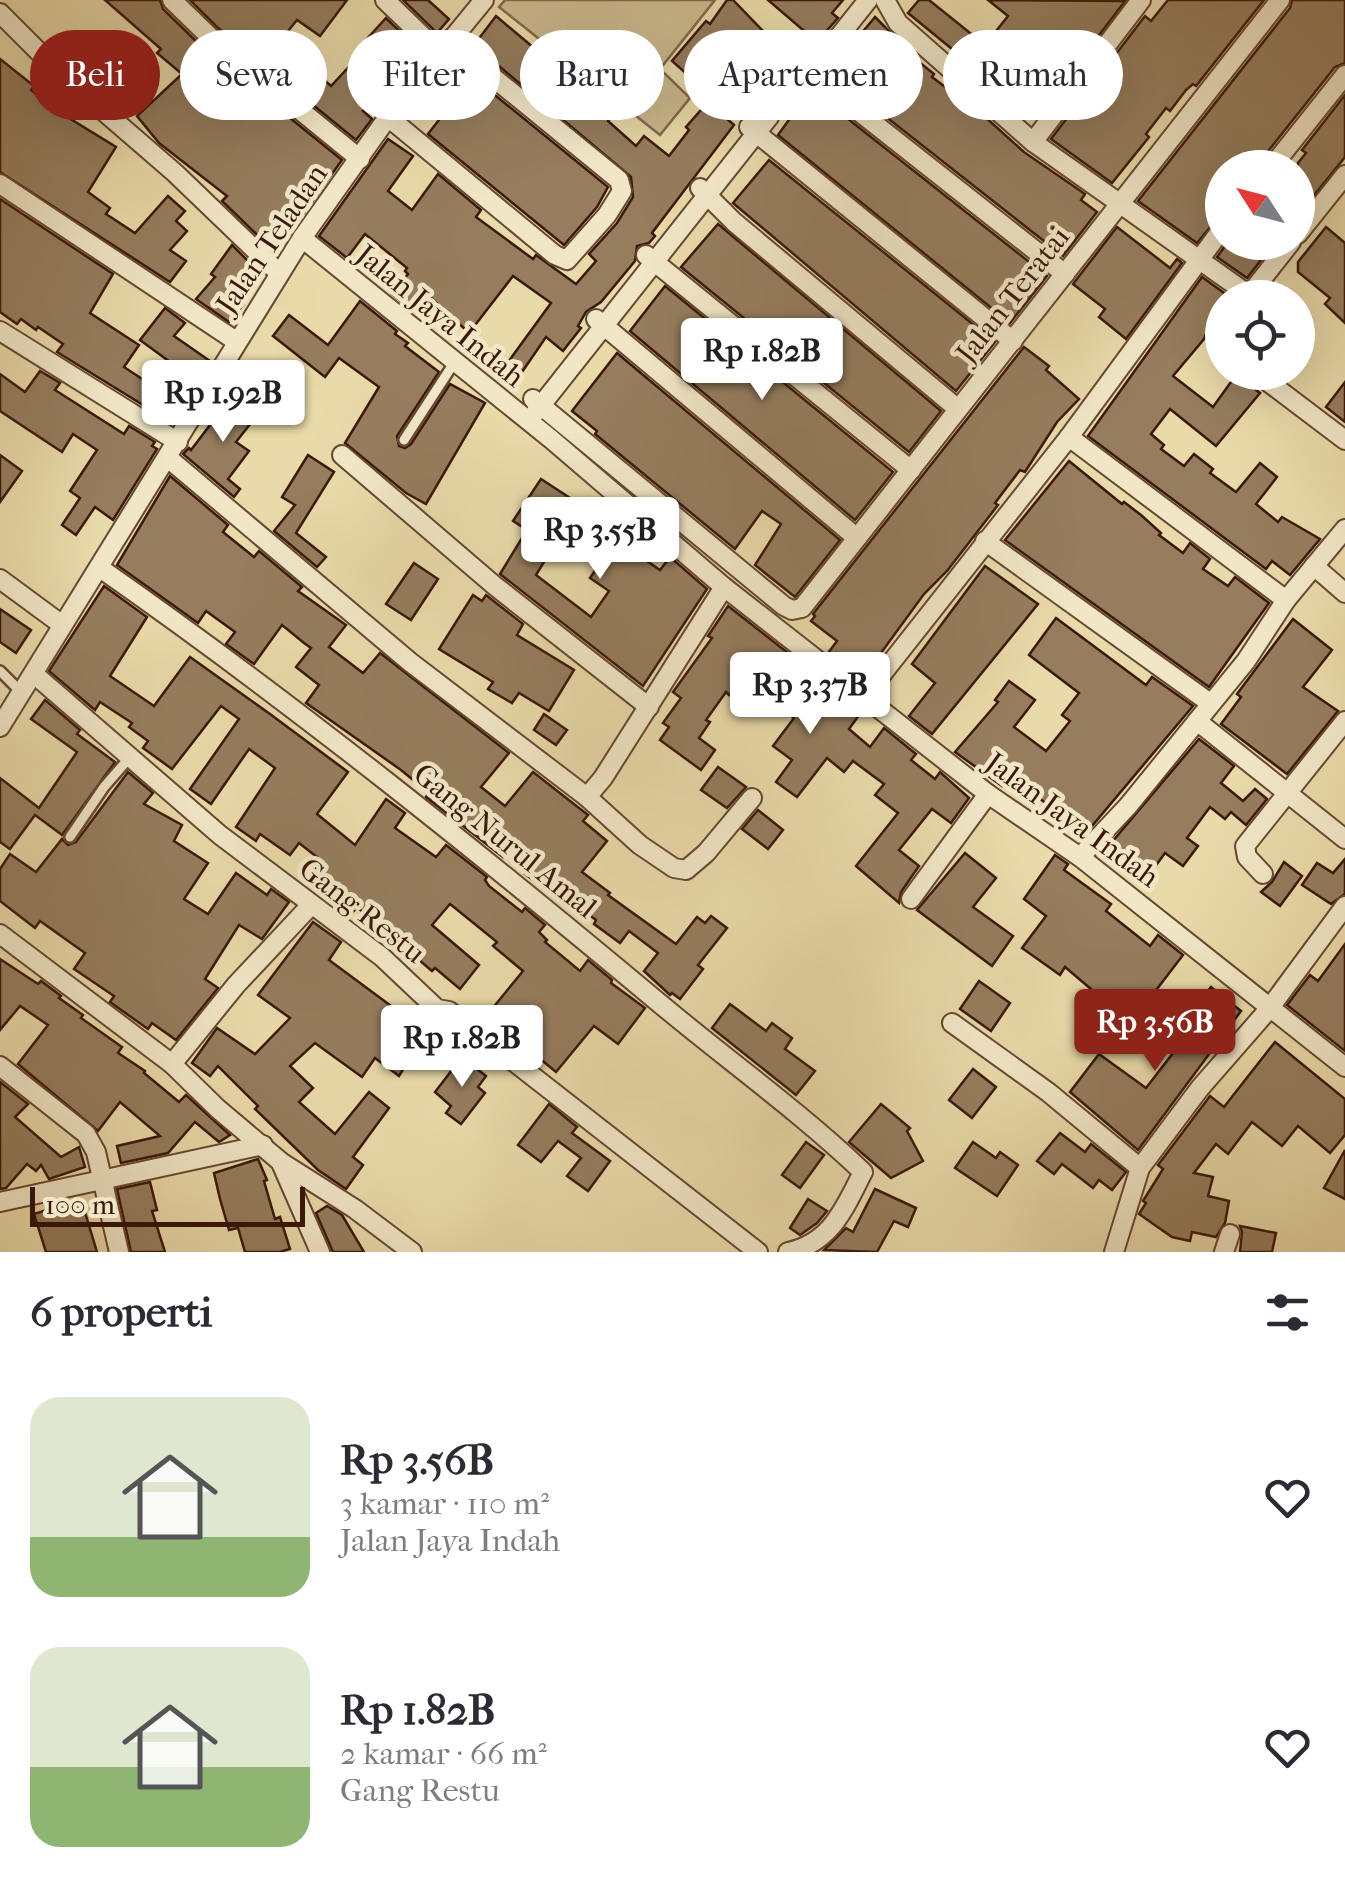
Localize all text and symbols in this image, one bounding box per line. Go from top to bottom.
chip: Beli [30,30,160,120]
chip: Sewa [180,30,327,120]
chip: Filter [347,30,500,120]
chip: Baru [520,30,664,120]
chip: Apartemen [684,30,923,120]
chip: Rumah [943,30,1123,120]
north arrow [1205,150,1315,260]
map controls [1205,150,1315,390]
street label: Jalan Teladan [208,157,335,322]
street label: Jalan Teratai [948,220,1077,372]
street label: Jalan Jaya Indah [347,236,531,395]
button: locate [1205,280,1315,390]
pin: Rp 1.82B [659,318,865,403]
text: Rp 1.82B [703,332,821,369]
pin: Rp 1.92B [120,360,326,445]
text: Rp 1.92B [164,374,282,411]
pin: Rp 3.55B [497,497,703,582]
text: Rp 3.55B [543,511,657,548]
pin: Rp 3.37B [707,652,913,737]
text: Rp 3.37B [752,666,868,703]
street label: Jalan Jaya Indah [977,744,1166,895]
street label: Gang Nurul Amal [406,756,604,926]
street label: Gang Restu [292,851,432,971]
pin: Rp 3.56B [1052,989,1258,1074]
text: Rp 3.56B [1096,1003,1214,1040]
pin: Rp 1.82B [359,1005,565,1090]
text: Rp 1.82B [403,1019,521,1056]
scale bar [30,1182,305,1226]
text: 100 m [45,1188,115,1221]
icon: filters [1260,1285,1315,1340]
text: 6 properti [30,1288,212,1337]
text: Rp 3.56B [340,1436,494,1485]
icon: home [110,1437,230,1557]
icon: heart [1260,1470,1315,1525]
text: 3 kamar · 110 m² [340,1485,549,1522]
text: Jalan Jaya Indah [340,1522,560,1559]
text: Rp 1.82B [340,1686,495,1735]
icon: home [110,1687,230,1807]
icon: heart [1260,1720,1315,1775]
text: 2 kamar · 66 m² [340,1735,547,1772]
text: Gang Restu [340,1772,500,1809]

